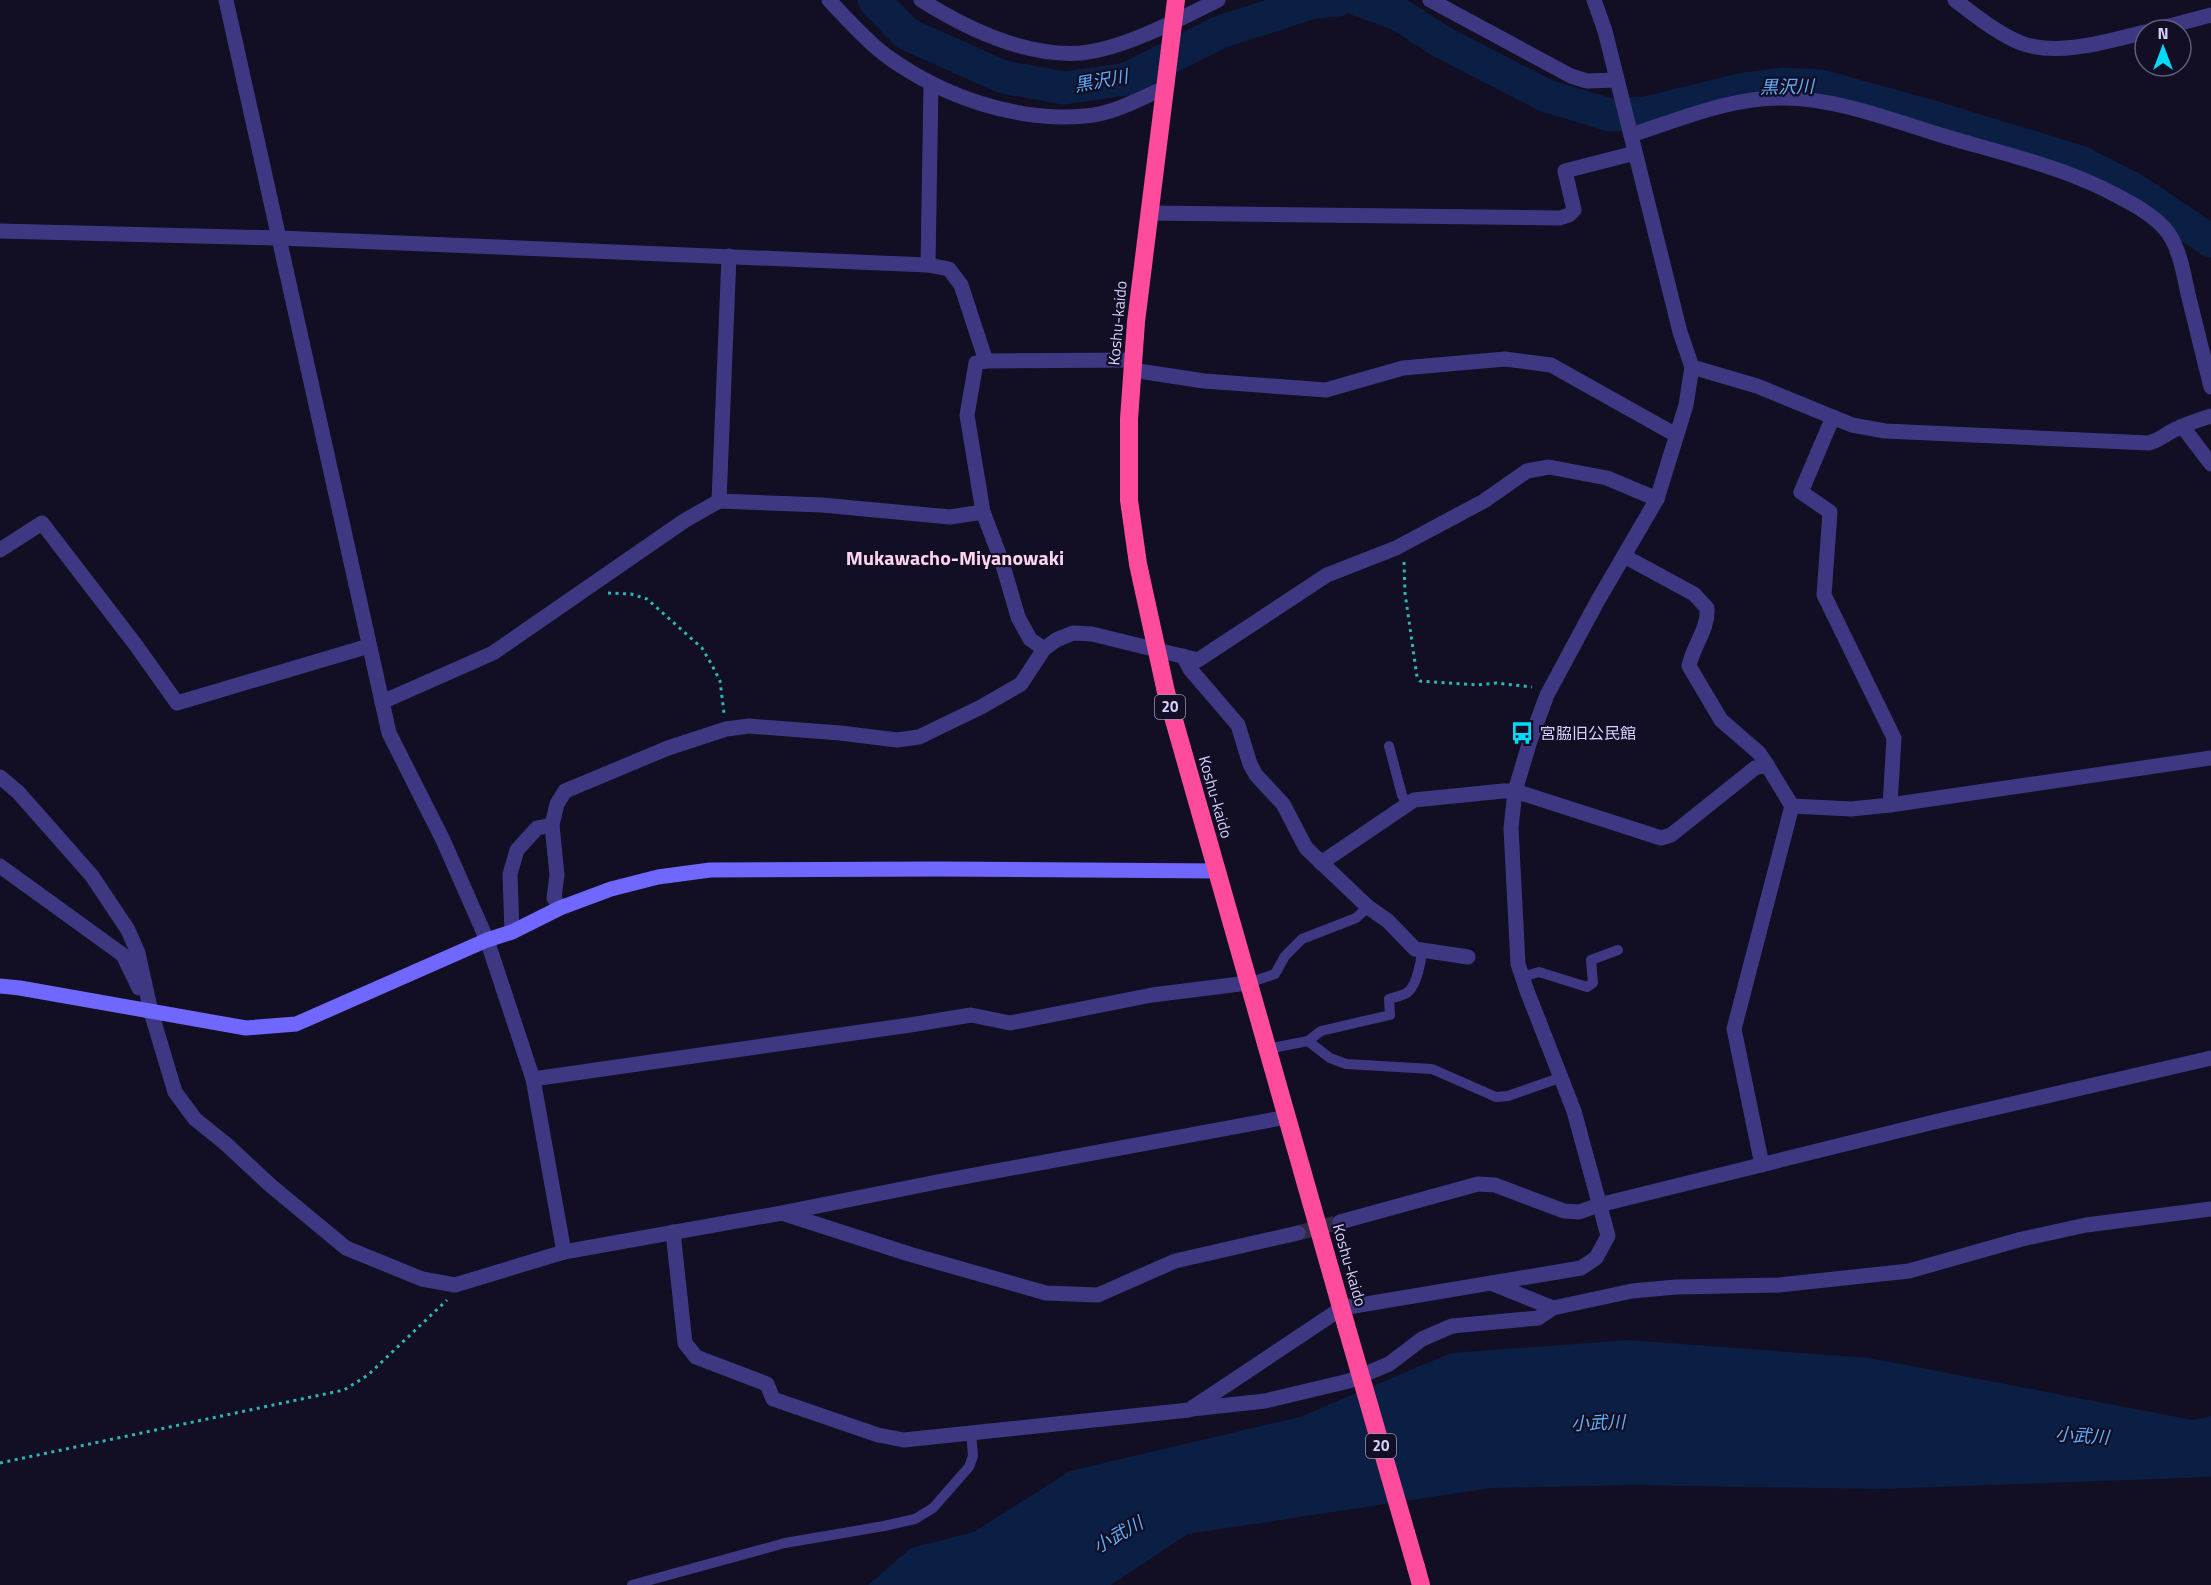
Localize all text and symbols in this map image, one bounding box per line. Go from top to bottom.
north arrow [2133,18,2193,78]
text: N [2157,21,2169,45]
water label: 黒沢川 [1072,62,1132,98]
water label: 黒沢川 [1760,72,1816,100]
street label: Koshu-kaido [1101,280,1133,366]
district label: Mukawacho-Miyanowaki [846,542,1064,573]
road number: 20 [1155,695,1185,719]
bus stop icon: 宮脇旧公民館 [1509,720,1535,746]
place label: 宮脇旧公民館 [1540,721,1636,745]
street label: Koshu-kaido [1193,753,1239,841]
street label: Koshu-kaido [1327,1221,1373,1309]
water label: 小武川 [1571,1408,1627,1437]
water label: 小武川 [2054,1420,2112,1451]
road number: 20 [1366,1434,1396,1458]
water label: 小武川 [1088,1508,1150,1560]

